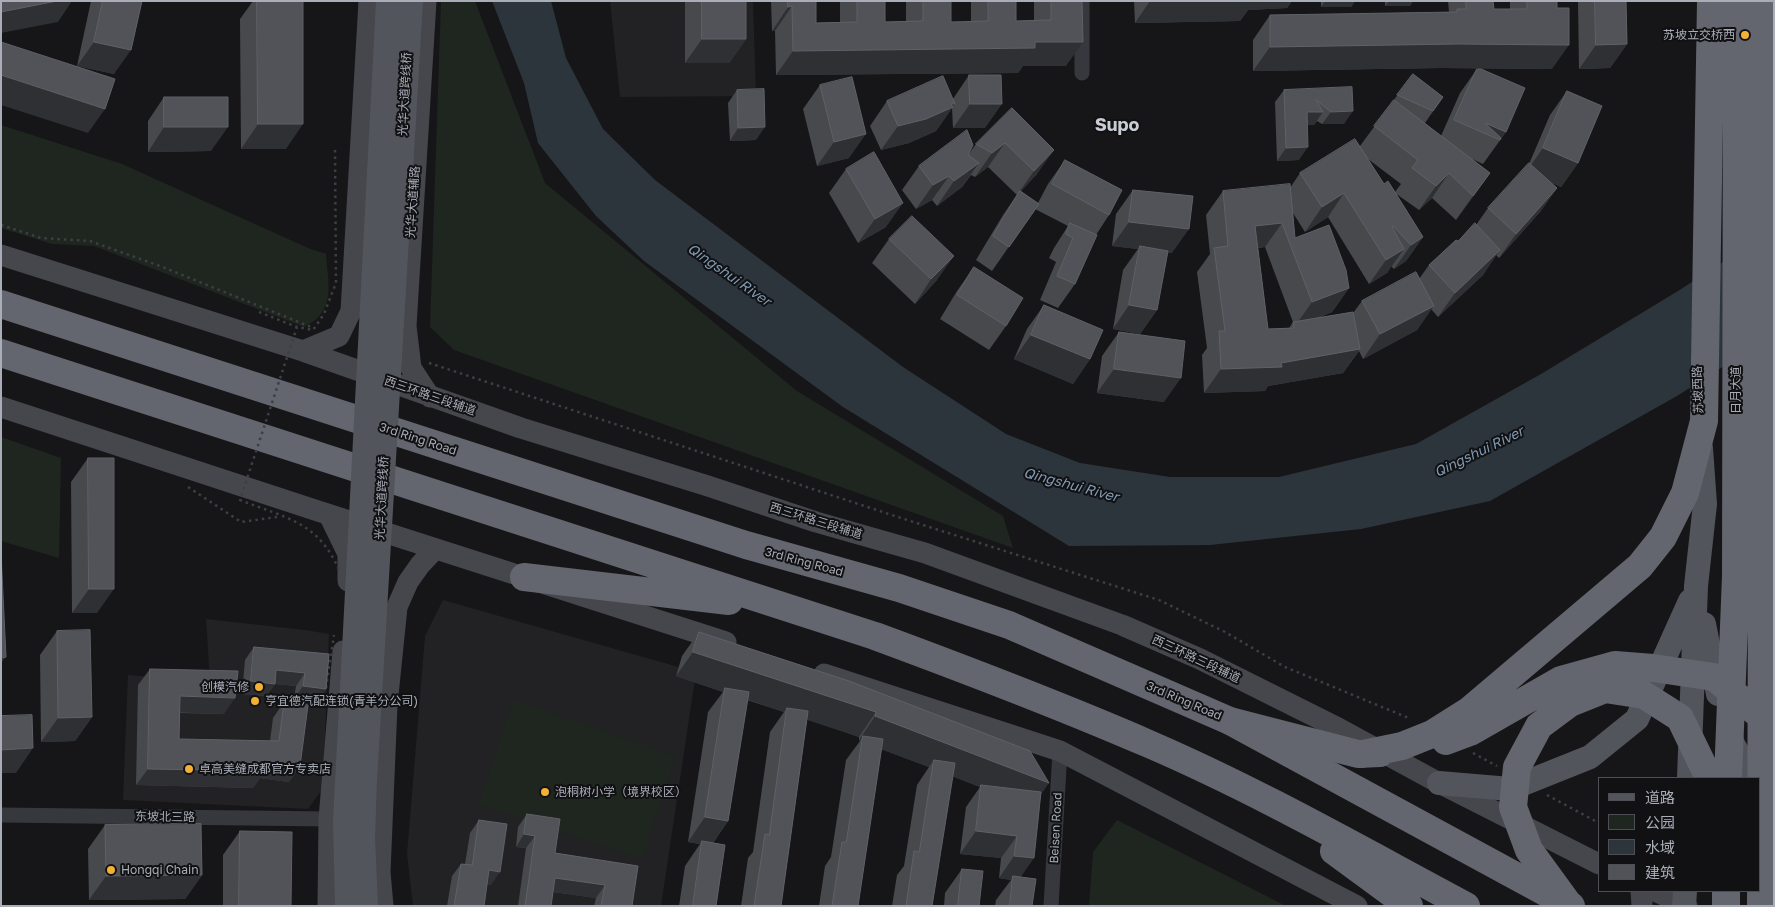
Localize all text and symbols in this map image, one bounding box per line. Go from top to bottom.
place label: 苏坡立交桥西 [1663,28,1735,42]
marker: 苏坡立交桥西 [1739,29,1751,41]
street label: 光华大道跨线桥 [396,52,414,136]
district label: Supo [1095,114,1139,136]
street label: 光华大道辅路 [403,166,423,238]
water label: Qingshui River [684,240,774,310]
street label: 苏坡西路 [1690,366,1706,414]
street label: 日月大道 [1729,366,1743,414]
street label: 西三环路三段辅道 [382,374,478,418]
street label: 3rd Ring Road [377,420,459,458]
water label: Qingshui River [1432,423,1526,481]
street label: 光华大道跨线桥 [373,456,391,540]
water label: Qingshui River [1022,464,1120,506]
street label: 西三环路三段辅道 [768,500,864,542]
street label: 3rd Ring Road [763,545,845,579]
street label: 西三环路三段辅道 [1149,632,1243,686]
street label: 3rd Ring Road [1144,679,1224,723]
place label: 创模汽修 [201,680,249,694]
marker: 创模汽修 [253,681,265,693]
place label: 亨宜德汽配连锁(青羊分公司) [265,694,418,708]
marker: 亨宜德汽配连锁(青羊分公司) [249,695,261,707]
place label: 卓高美缝成都官方专卖店 [199,762,331,776]
marker: 卓高美缝成都官方专卖店 [183,763,195,775]
legend [1598,777,1760,892]
place label: 泡桐树小学（境界校区） [555,785,687,799]
marker: 泡桐树小学（境界校区） [539,786,551,798]
text: 道路 [1645,788,1675,806]
street label: Beisen Road [1047,792,1065,864]
street label: 东坡北三路 [135,809,195,825]
text: 公园 [1645,813,1675,831]
text: 水域 [1645,838,1675,856]
place label: Hongqi Chain [121,863,199,877]
text: 建筑 [1645,863,1675,881]
marker: Hongqi Chain [105,864,117,876]

